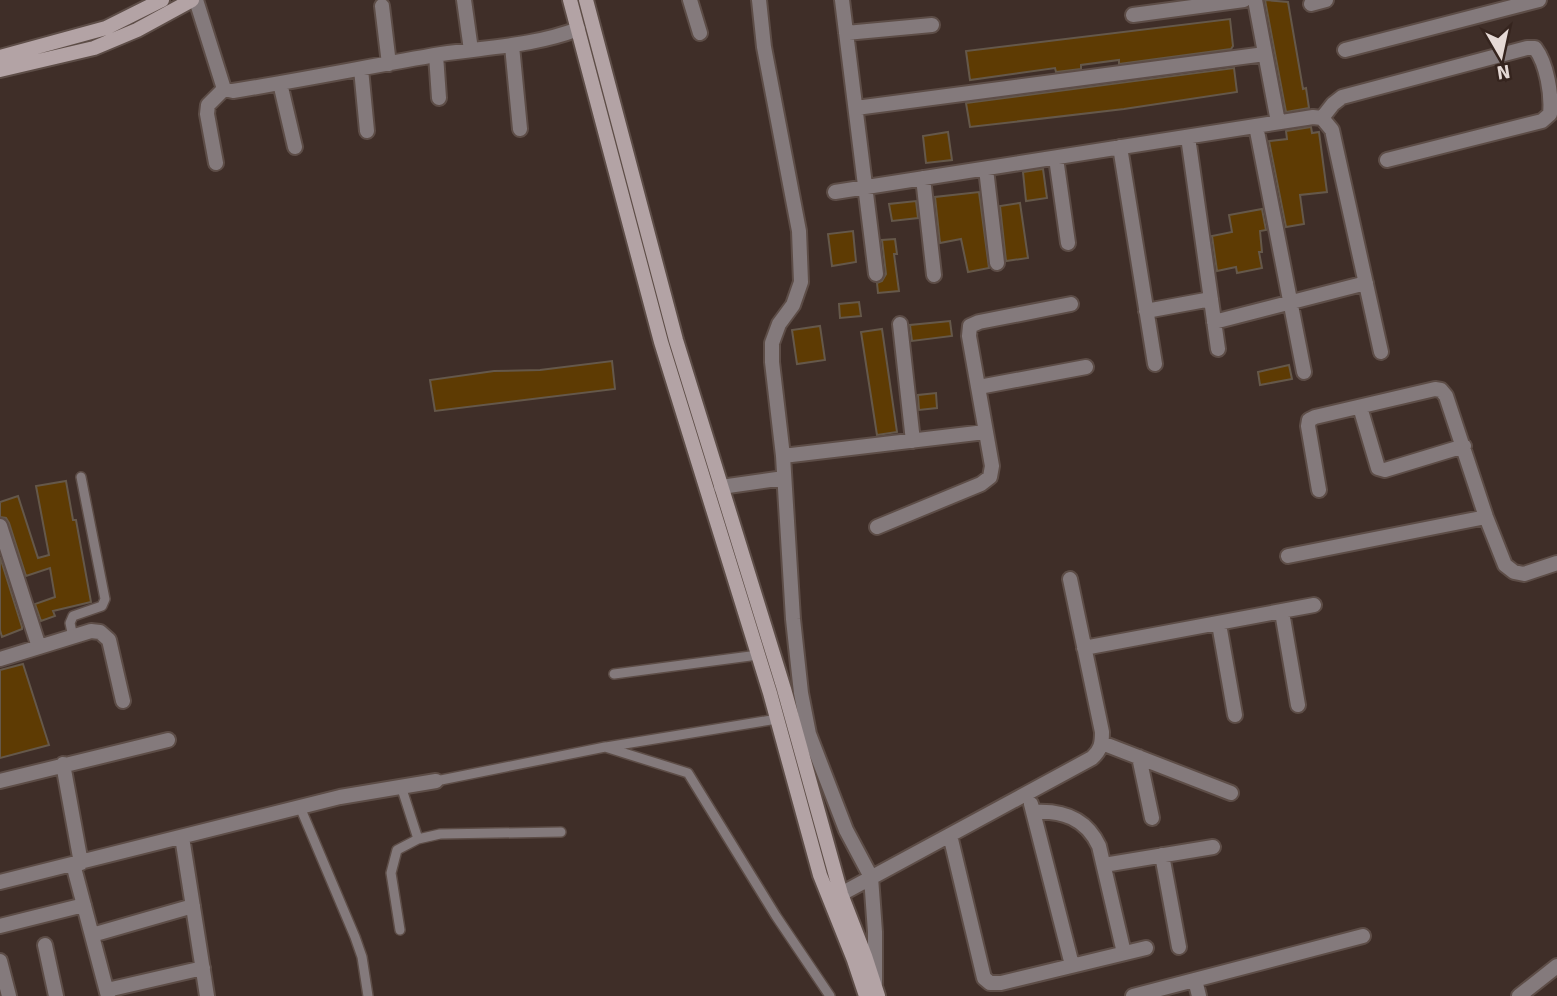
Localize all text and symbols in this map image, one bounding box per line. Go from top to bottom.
north arrow [1466,21,1536,91]
text: N [1495,59,1512,85]

